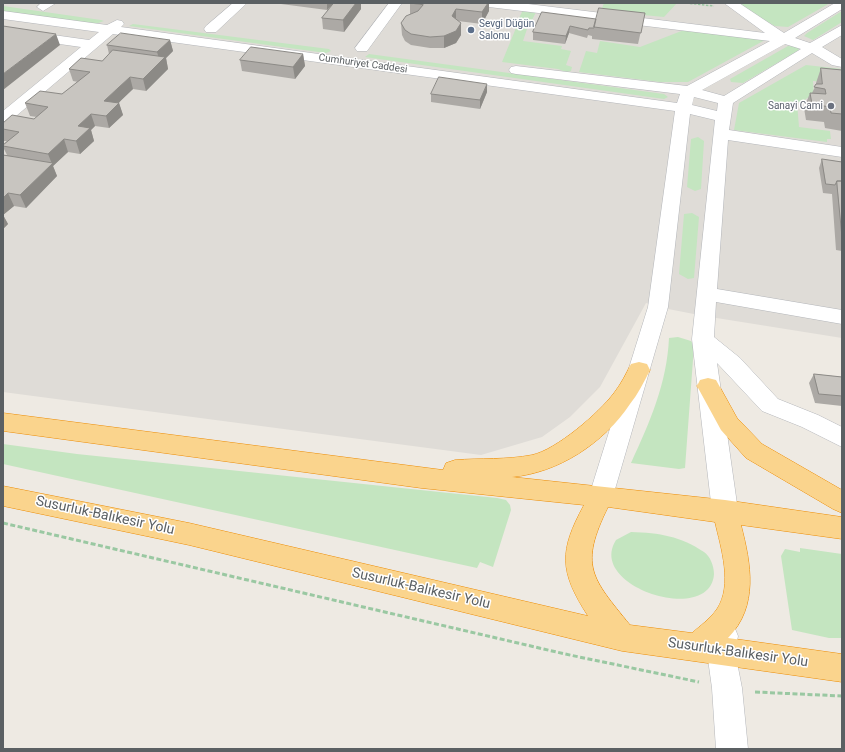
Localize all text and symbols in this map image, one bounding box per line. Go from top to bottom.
place label: Sevgi Düğün Salonu [479,18,534,42]
marker: Sevgi Düğün Salonu [466,25,476,35]
street label: Cumhuriyet Caddesi [318,52,408,76]
place label: Sanayi Cami [768,100,823,112]
marker: Sanayi Cami [826,101,836,111]
street label: Susurluk-Balıkesir Yolu [34,493,176,539]
street label: Susurluk-Balıkesir Yolu [350,565,492,613]
street label: Susurluk-Balıkesir Yolu [667,635,809,671]

